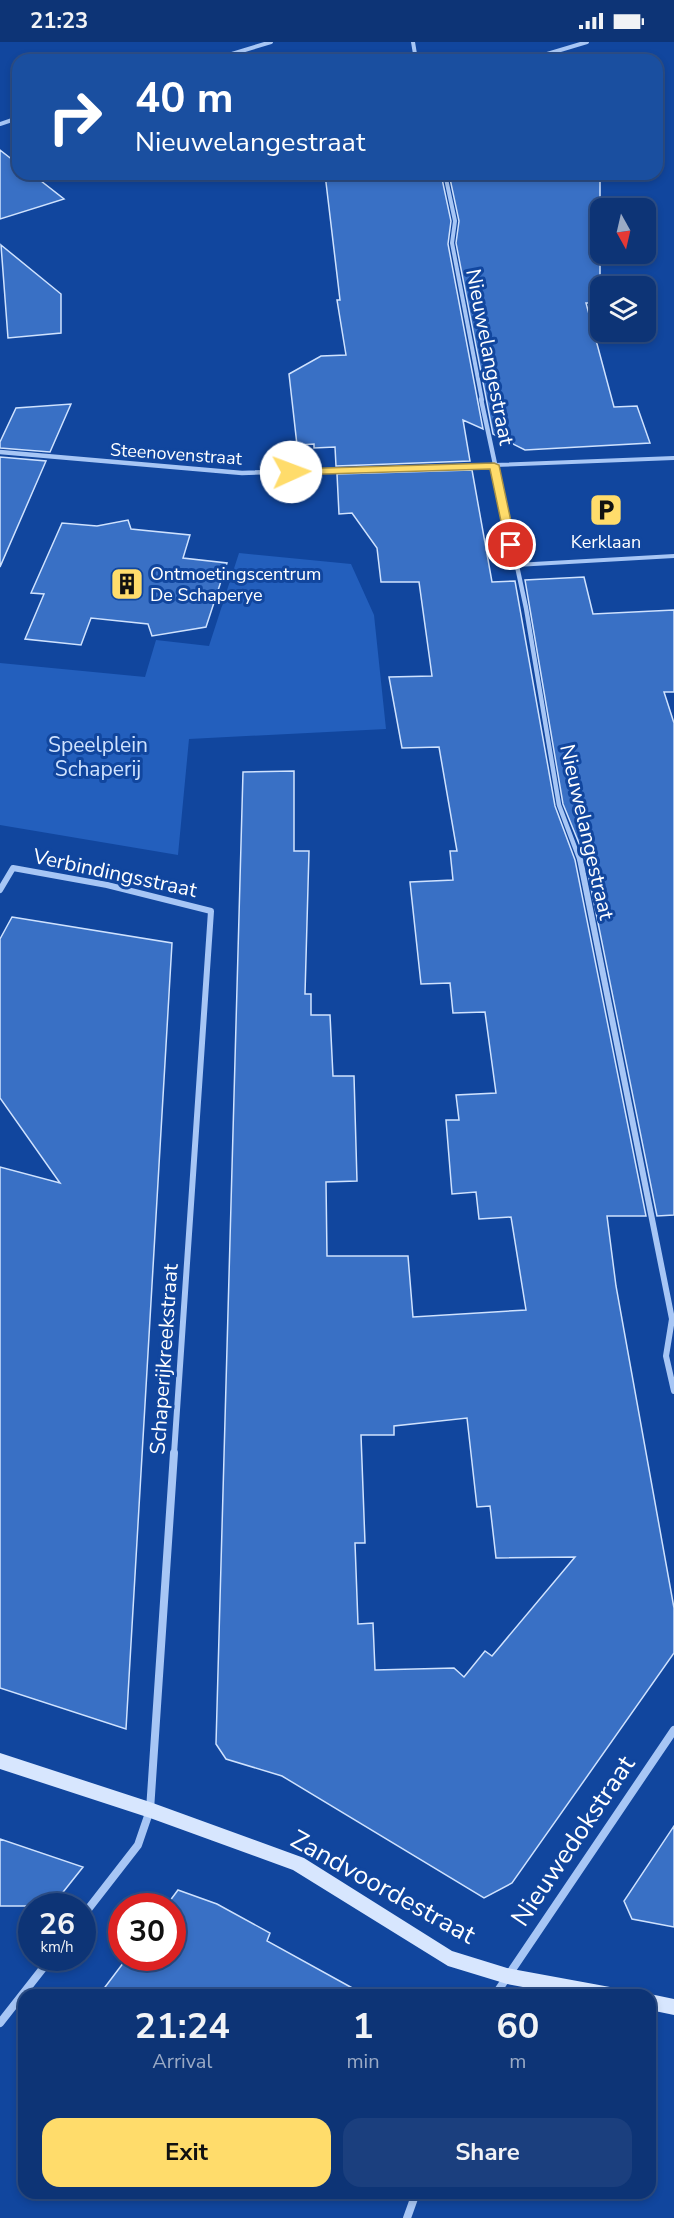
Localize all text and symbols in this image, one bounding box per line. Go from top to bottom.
text: 21:23 [30,6,88,36]
text: 40 m [135,70,234,127]
icon: right [36,78,114,156]
text: Nieuwelangestraat [135,124,365,161]
north arrow [590,198,656,264]
map controls [590,198,656,342]
street label: Nieuwelangestraat [459,266,521,448]
button: layers [590,276,656,342]
street label: Steenovenstraat [109,437,243,471]
position arrow [259,440,323,504]
parking icon: Kerklaan [588,492,624,528]
pin [485,519,536,570]
icon: arrive [494,528,527,561]
place label: Kerklaan [571,530,641,554]
place label: Ontmoetingscentrum De Schaperye [150,562,321,607]
building icon: Ontmoetingscentrum De Schaperye [109,566,145,602]
park label: Speelplein Schaperij [48,731,148,783]
street label: Nieuwelangestraat [553,742,621,923]
street label: Verbindingsstraat [30,842,200,904]
street label: Schaperijkreekstraat [143,1262,185,1455]
street label: Nieuwedokstraat [503,1748,644,1933]
street label: Zandvoordestraat [284,1822,482,1953]
speed limit sign: 30 [108,1893,186,1971]
text: 26 [39,1904,75,1945]
text: km/h [40,1937,74,1957]
text: 21:24 [135,2002,230,2051]
text: 1 [352,2002,374,2051]
text: 60 [496,2002,539,2051]
text: Arrival [152,2048,212,2075]
text: min [346,2048,380,2075]
text: m [509,2048,526,2075]
button: Exit [42,2118,331,2187]
button: Share [343,2118,632,2187]

